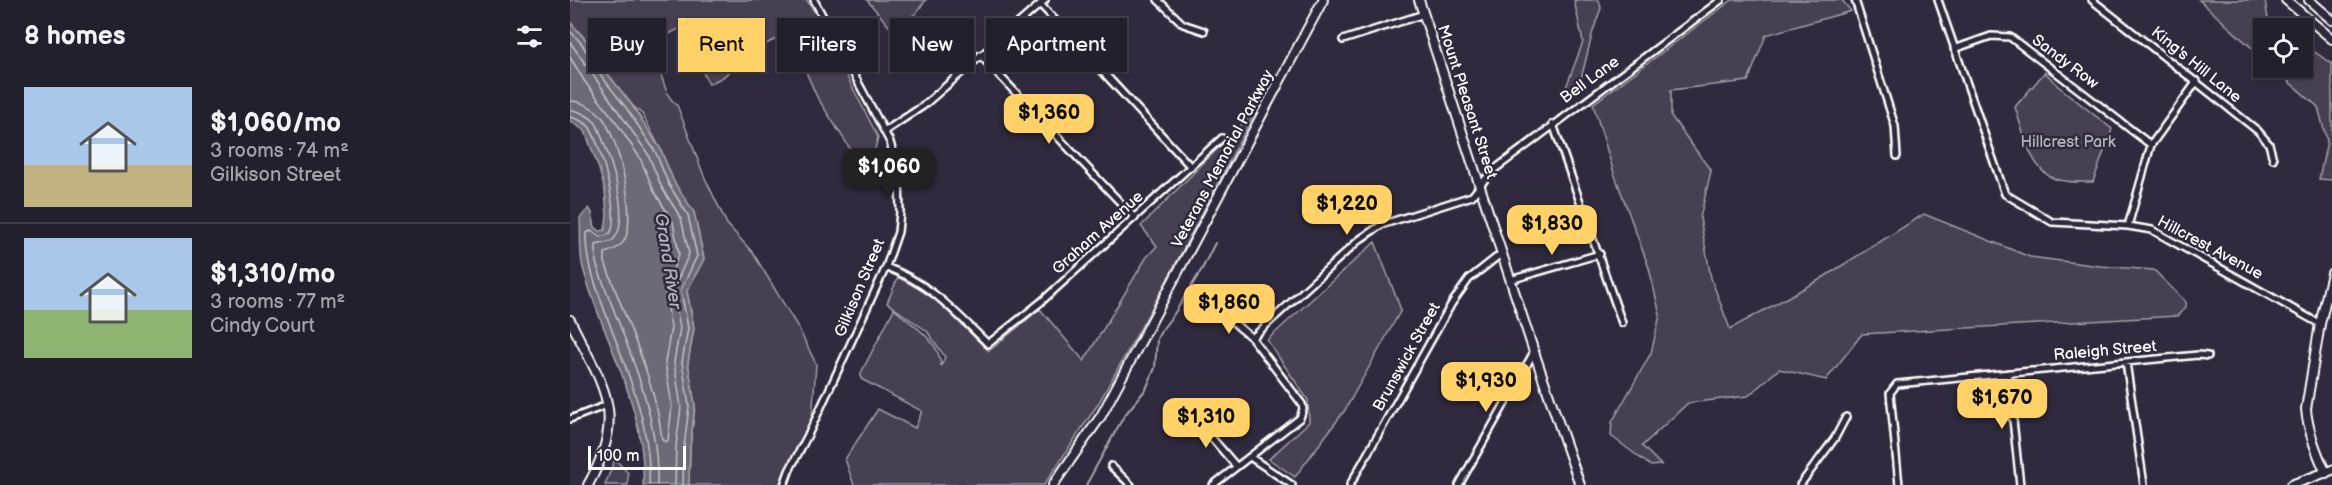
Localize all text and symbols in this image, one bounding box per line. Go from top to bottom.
chip: Buy [588,18,666,72]
chip: Rent [678,18,765,72]
chip: Filters [777,18,878,72]
chip: New [890,18,974,72]
chip: Apartment [986,18,1127,72]
map controls [2253,18,2313,78]
button: locate [2253,18,2313,78]
icon: filters [513,20,546,53]
text: 8 homes [24,21,126,52]
street label: Mount Pleasant Street [1433,23,1501,181]
street label: King's Hill Lane [2147,23,2245,107]
street label: Sandy Row [2028,31,2102,93]
street label: Bell Lane [1557,52,1624,108]
street label: Veterans Memorial Parkway [1168,66,1278,251]
pin: $1,360 [1000,94,1098,145]
text: $1,360 [1018,101,1080,125]
text: $1,060/mo [210,108,341,139]
icon: home [72,111,144,183]
park label: Hillcrest Park [2020,133,2116,152]
text: 3 rooms · 74 m² [210,139,349,163]
pin: $1,060 [840,148,938,199]
text: $1,060 [857,155,921,179]
text: Gilkison Street [210,163,341,187]
pin: $1,220 [1298,185,1396,236]
street label: Graham Avenue [1049,187,1148,279]
text: $1,220 [1316,192,1378,216]
pin: $1,830 [1503,205,1601,256]
water label: Grand River [650,212,686,312]
text: $1,830 [1521,212,1583,236]
street label: Hillcrest Avenue [2154,212,2266,284]
street label: Gilkison Street [831,236,889,340]
text: $1,310/mo [210,259,335,290]
icon: home [72,262,144,334]
pin: $1,860 [1180,284,1278,335]
text: 3 rooms · 77 m² [210,290,345,314]
text: $1,860 [1198,291,1260,315]
street label: Brunswick Street [1369,299,1445,415]
text: Cindy Court [210,314,315,338]
street label: Raleigh Street [2053,337,2157,365]
pin: $1,930 [1437,362,1535,413]
text: $1,930 [1455,369,1517,393]
pin: $1,670 [1953,379,2051,430]
text: $1,670 [1971,386,2033,410]
pin: $1,310 [1157,398,1255,449]
text: $1,310 [1177,405,1235,429]
scale bar [588,443,686,470]
text: 100 m [597,447,640,466]

